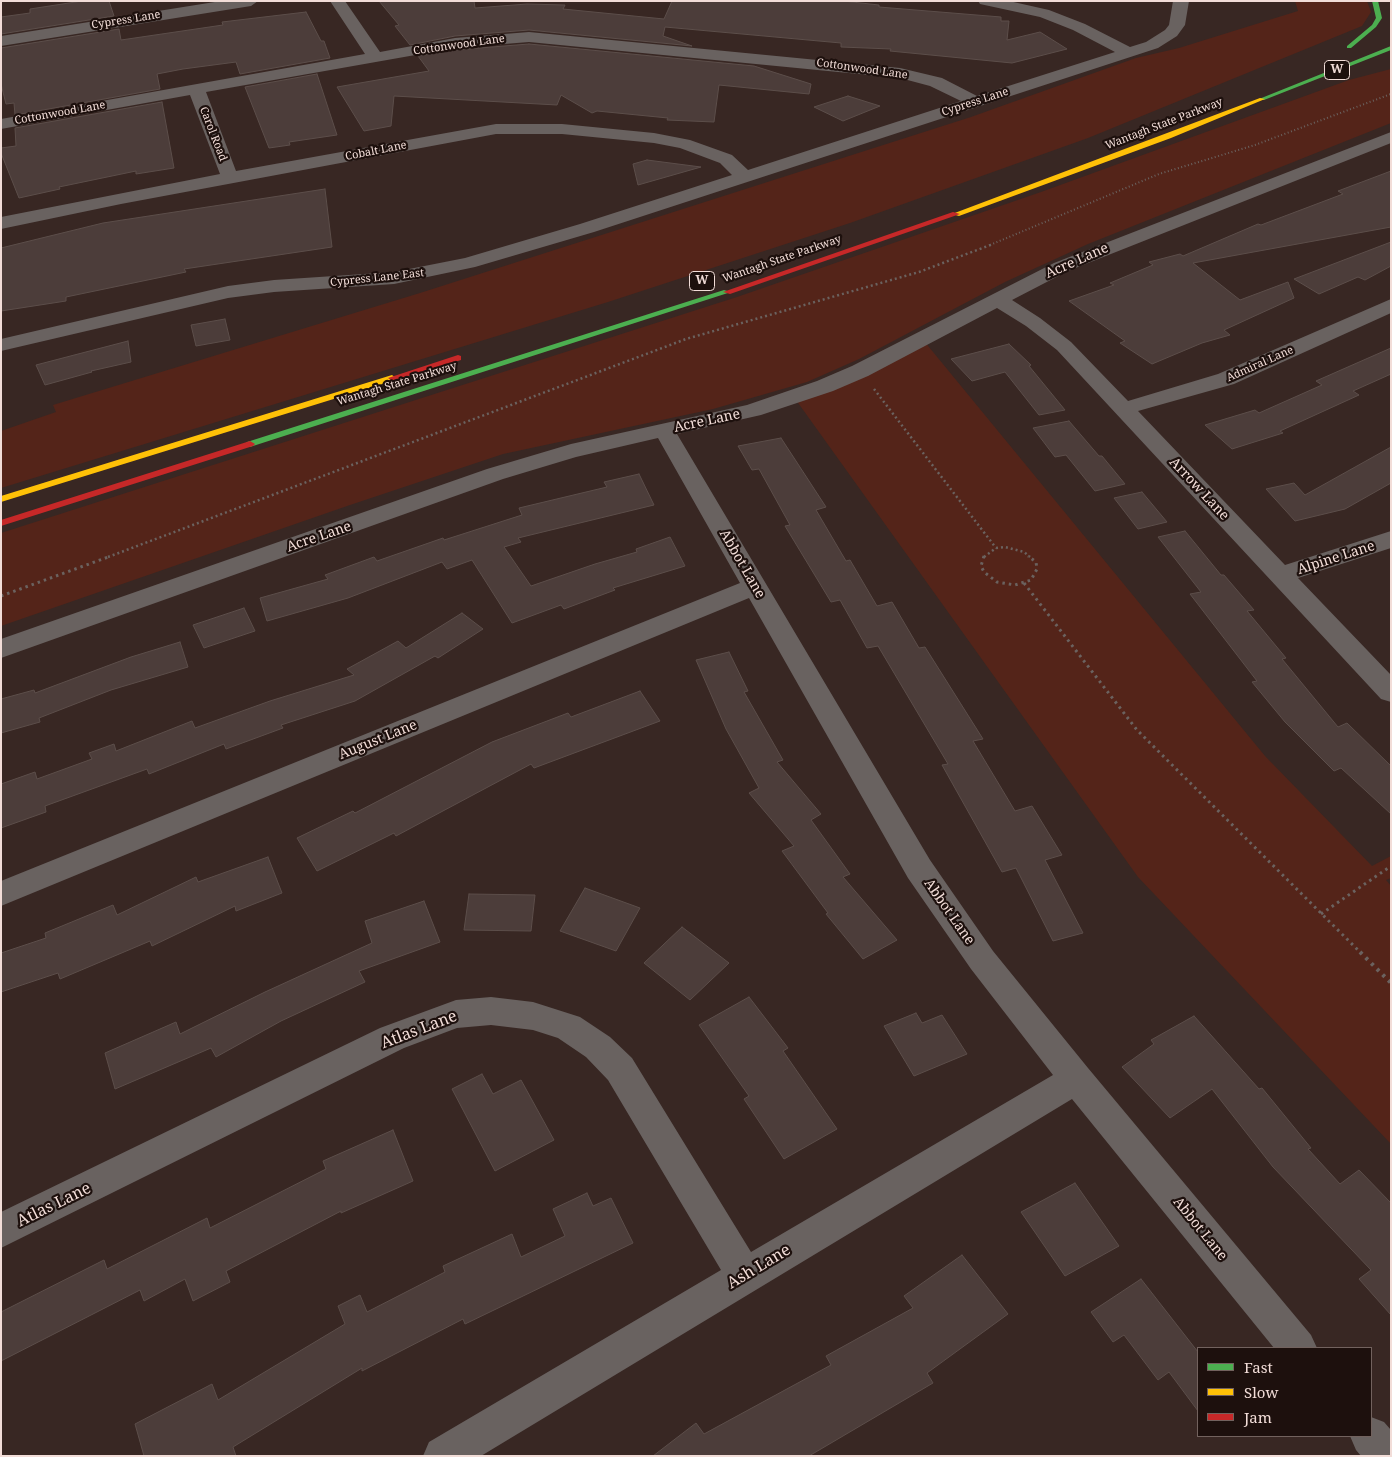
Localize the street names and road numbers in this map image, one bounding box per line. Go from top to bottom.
street label: Cypress Lane [91,8,161,32]
street label: Cottonwood Lane [412,32,506,58]
street label: Cottonwood Lane [815,56,909,82]
road number: W [1324,60,1350,80]
street label: Cypress Lane [940,85,1010,119]
street label: Wantagh State Parkway [1103,96,1225,152]
street label: Cottonwood Lane [14,99,106,127]
street label: Carol Road [197,105,229,163]
street label: Cobalt Lane [344,139,408,163]
street label: Wantagh State Parkway [721,232,843,286]
street label: Acre Lane [1043,240,1111,282]
street label: Cypress Lane East [329,267,425,289]
road number: W [690,272,714,290]
street label: Admiral Lane [1225,343,1295,385]
street label: Wantagh State Parkway [335,359,459,409]
street label: Acre Lane [672,406,742,436]
street label: Arrow Lane [1166,454,1232,524]
street label: Acre Lane [284,518,354,556]
street label: Abbot Lane [716,527,768,601]
street label: Alpine Lane [1295,538,1377,578]
street label: August Lane [336,717,420,763]
street label: Abbot Lane [920,876,978,948]
street label: Atlas Lane [378,1007,460,1053]
street label: Atlas Lane [14,1179,94,1231]
street label: Abbot Lane [1169,1194,1231,1264]
street label: Ash Lane [724,1241,794,1293]

